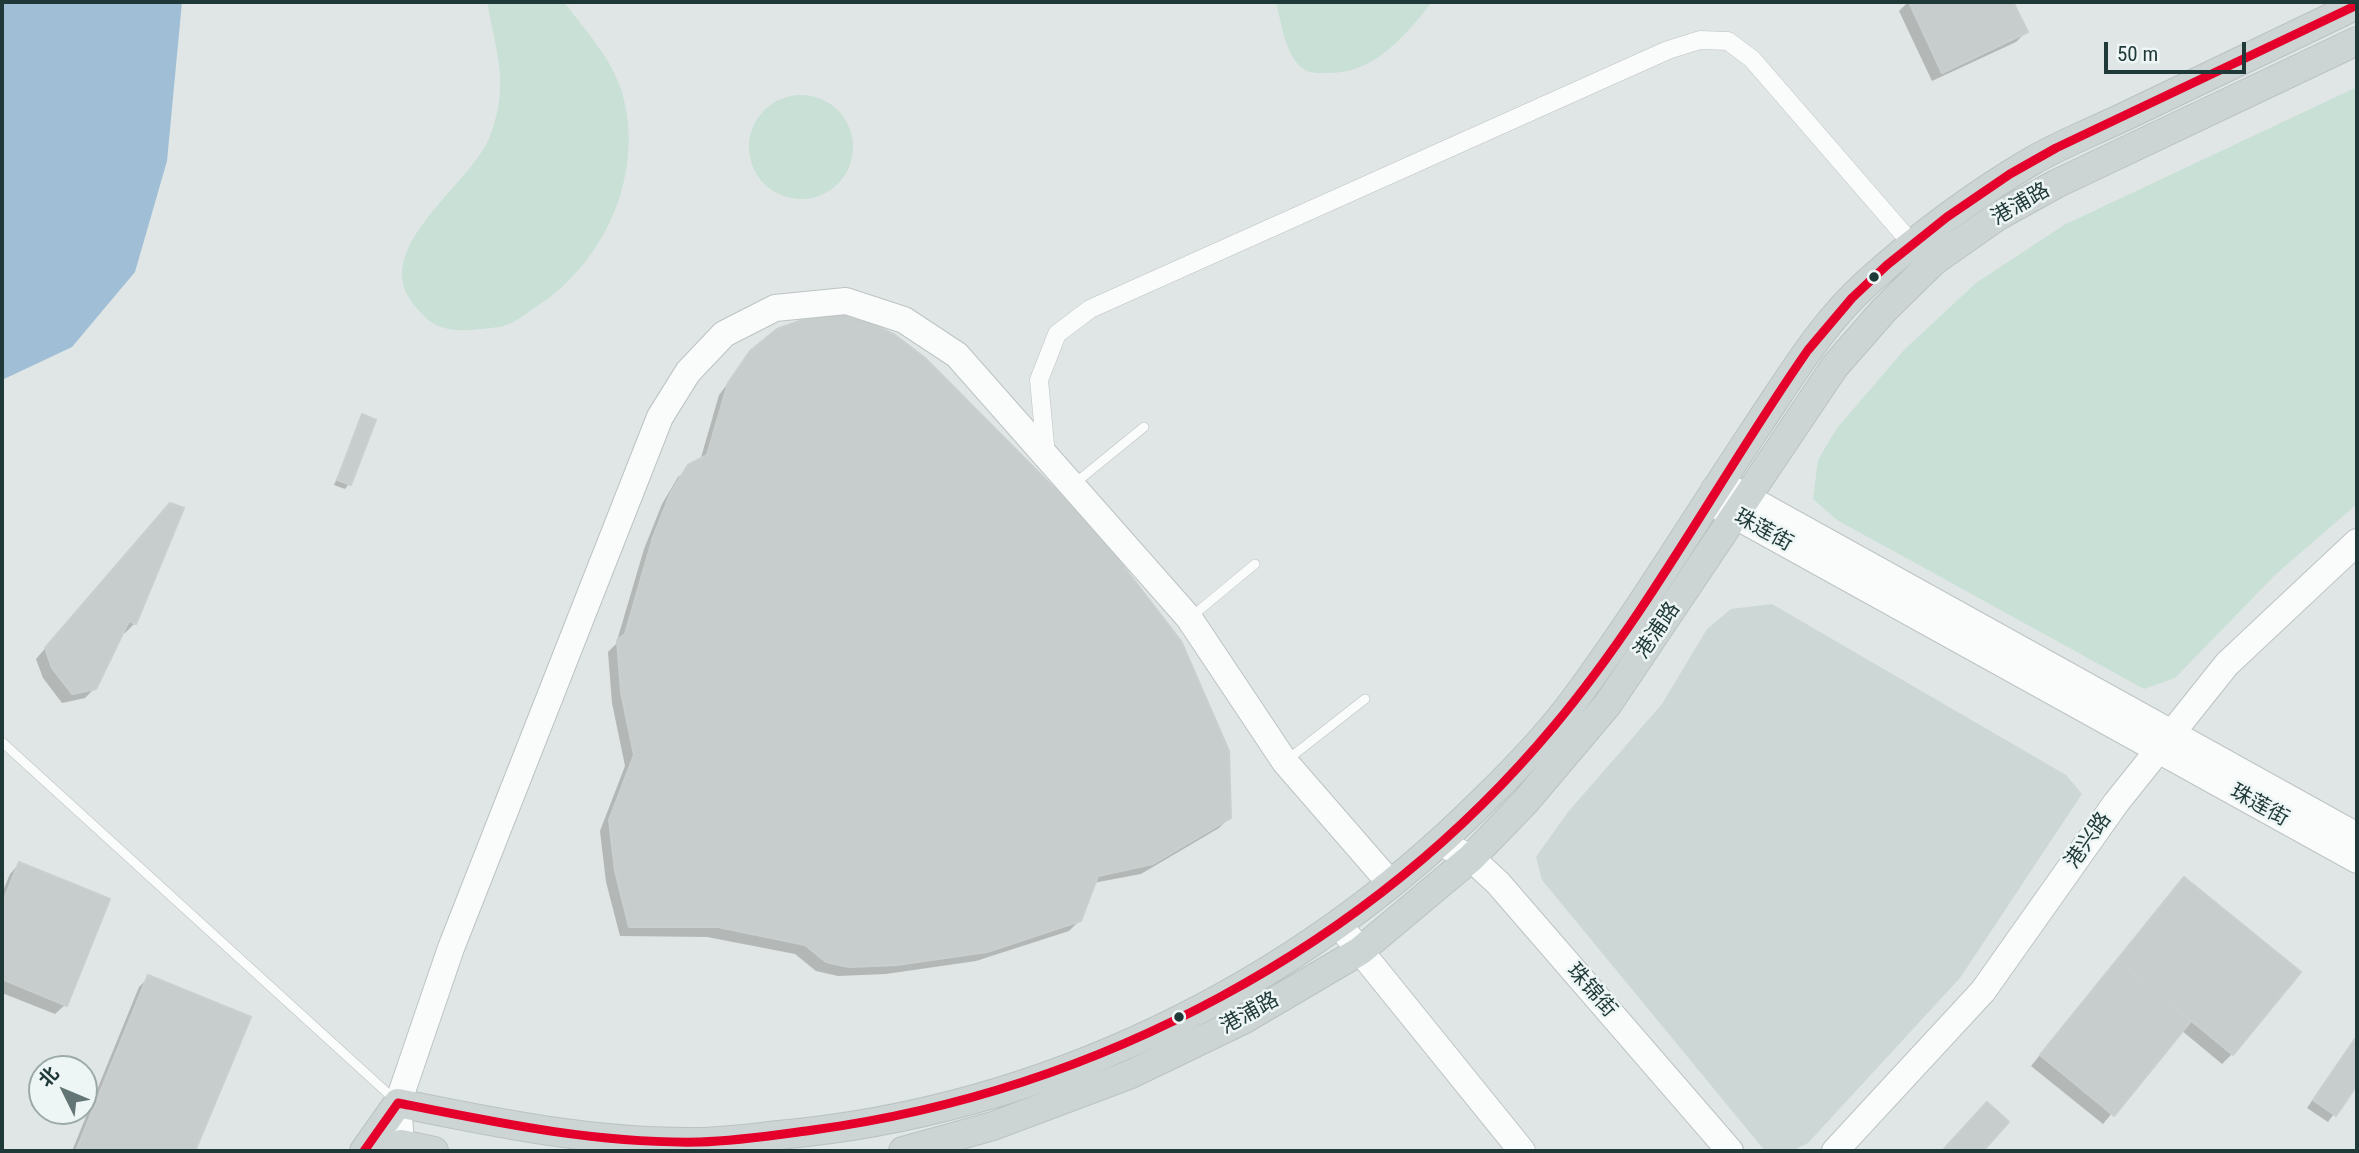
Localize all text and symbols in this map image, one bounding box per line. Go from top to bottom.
scale bar [2107,28,2249,72]
text: 50 m [2117,42,2158,66]
street label: 港浦路 [1987,178,2055,232]
unlabelled marker [1867,270,1881,284]
street label: 珠莲街 [1729,505,1797,557]
street label: 港浦路 [1630,598,1686,664]
street label: 珠莲街 [2225,780,2293,832]
street label: 港兴路 [2061,808,2117,874]
street label: 珠锦街 [1561,959,1621,1023]
street label: 港浦路 [1216,988,1284,1040]
unlabelled marker [1172,1010,1186,1024]
north arrow [28,1055,98,1125]
text: 北 [34,1062,64,1092]

